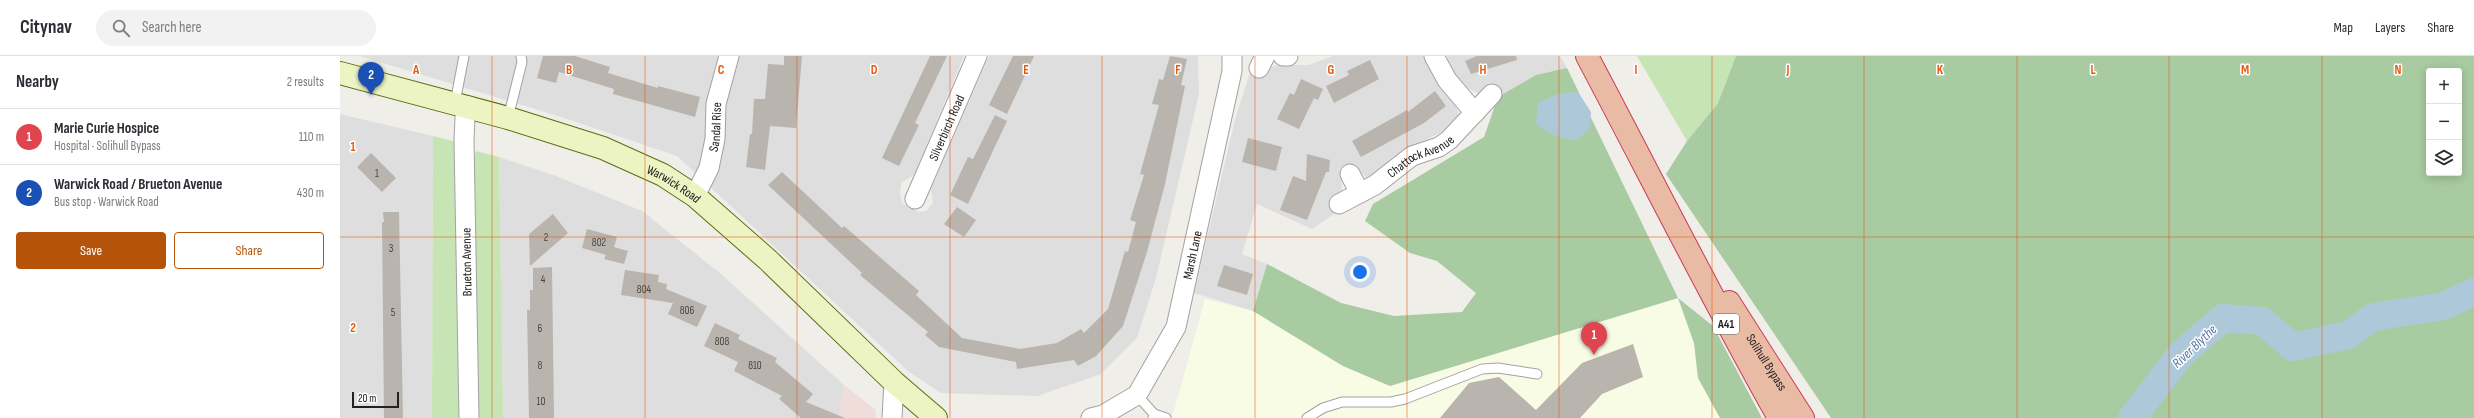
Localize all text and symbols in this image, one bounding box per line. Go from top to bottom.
search box [96,10,376,46]
text: Citynav [20,16,72,39]
icon: search [110,17,132,39]
text: Search here [142,18,202,37]
text: Map [2333,19,2353,36]
text: Layers [2375,19,2405,36]
text: Share [2427,19,2454,36]
pin: 2 [358,62,384,95]
text: A [412,62,420,78]
text: B [566,62,572,78]
text: C [718,62,725,78]
text: D [871,62,878,78]
text: E [1023,62,1029,78]
text: F [1175,62,1181,78]
text: G [1328,62,1335,78]
text: H [1480,62,1487,78]
text: I [1635,62,1638,78]
text: J [1786,62,1790,78]
text: K [1937,62,1944,78]
text: L [2090,62,2096,78]
text: M [2241,62,2249,78]
text: N [2395,62,2402,78]
map controls [2426,68,2462,176]
button: + [2426,68,2462,104]
text: Nearby [16,72,59,92]
text: 2 results [287,74,324,90]
street label: Silverbirch Road [926,92,968,163]
street label: Sandal Rise [706,102,725,153]
button: − [2426,104,2462,140]
text: Marie Curie Hospice [54,119,159,138]
text: 1 [26,129,32,145]
text: 110 m [299,129,324,145]
street label: Chattock Avenue [1384,132,1458,181]
text: Hospital · Solihull Bypass [54,138,161,154]
text: 1 [350,139,356,155]
button: layers [2426,140,2462,176]
street label: Warwick Road [644,162,704,207]
house number: 1 [375,167,379,180]
text: Warwick Road / Brueton Avenue [54,175,222,194]
text: 2 [26,185,32,201]
text: 430 m [297,185,324,201]
text: Bus stop · Warwick Road [54,194,159,210]
street label: Brueton Avenue [458,227,476,297]
street label: Marsh Lane [1180,229,1206,281]
house number: 2 [544,231,549,244]
button: Save [16,232,166,269]
button: Share [174,232,324,269]
house number: 802 [592,236,607,249]
house number: 3 [389,242,394,255]
your location [1350,262,1370,282]
house number: 4 [541,273,546,286]
house number: 804 [637,283,652,296]
house number: 806 [680,304,694,317]
house number: 5 [391,306,395,319]
road number: A41 [1713,314,1739,334]
text: 2 [350,320,356,336]
water label: River Blythe [2169,321,2220,372]
house number: 6 [538,322,543,335]
pin: 1 [1581,322,1607,355]
street label: Solihull Bypass [1742,331,1791,394]
house number: 808 [715,335,729,348]
house number: 8 [538,359,543,372]
house number: 810 [748,359,762,372]
scale bar [352,390,399,409]
text: 20 m [358,392,376,405]
house number: 10 [537,395,545,408]

